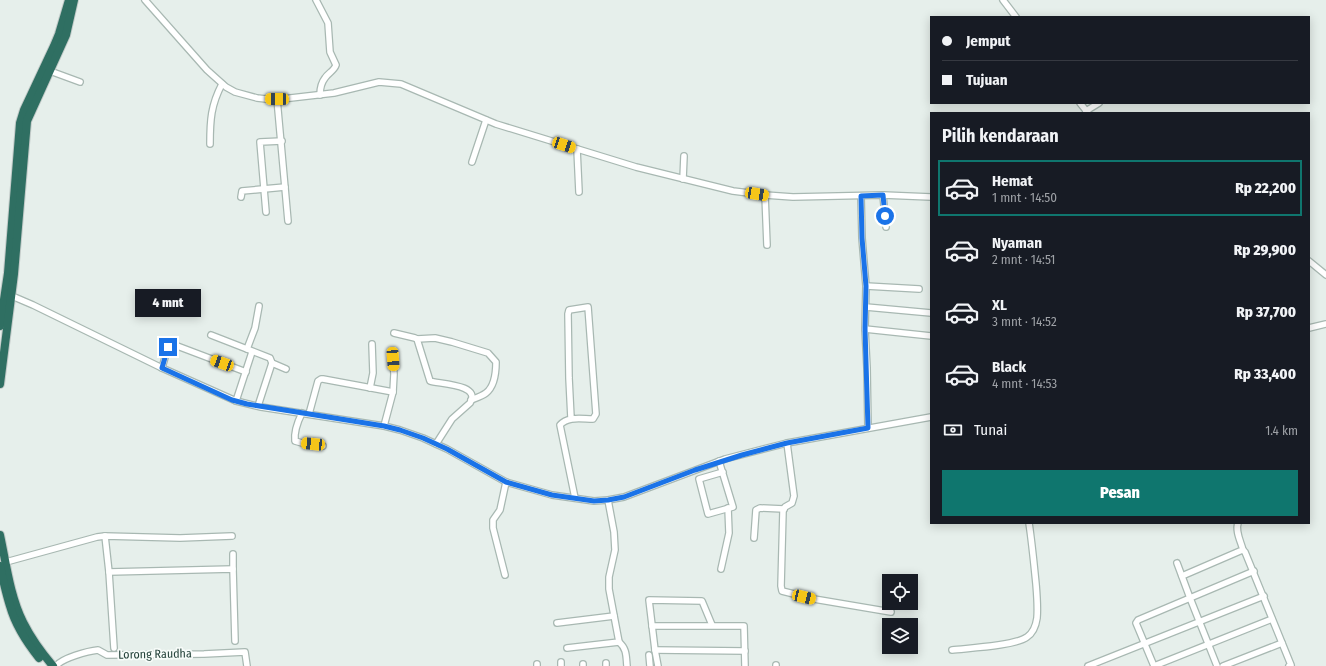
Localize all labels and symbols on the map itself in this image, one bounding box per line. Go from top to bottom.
car [265,93,289,105]
car [551,136,577,154]
car [744,186,770,202]
route start [876,207,894,225]
callout: 4 mnt [135,289,201,317]
route end [159,338,177,356]
car [386,347,400,371]
car [209,353,235,373]
car [300,437,326,451]
car [791,588,817,606]
street label: Lorong Raudha [118,646,192,662]

